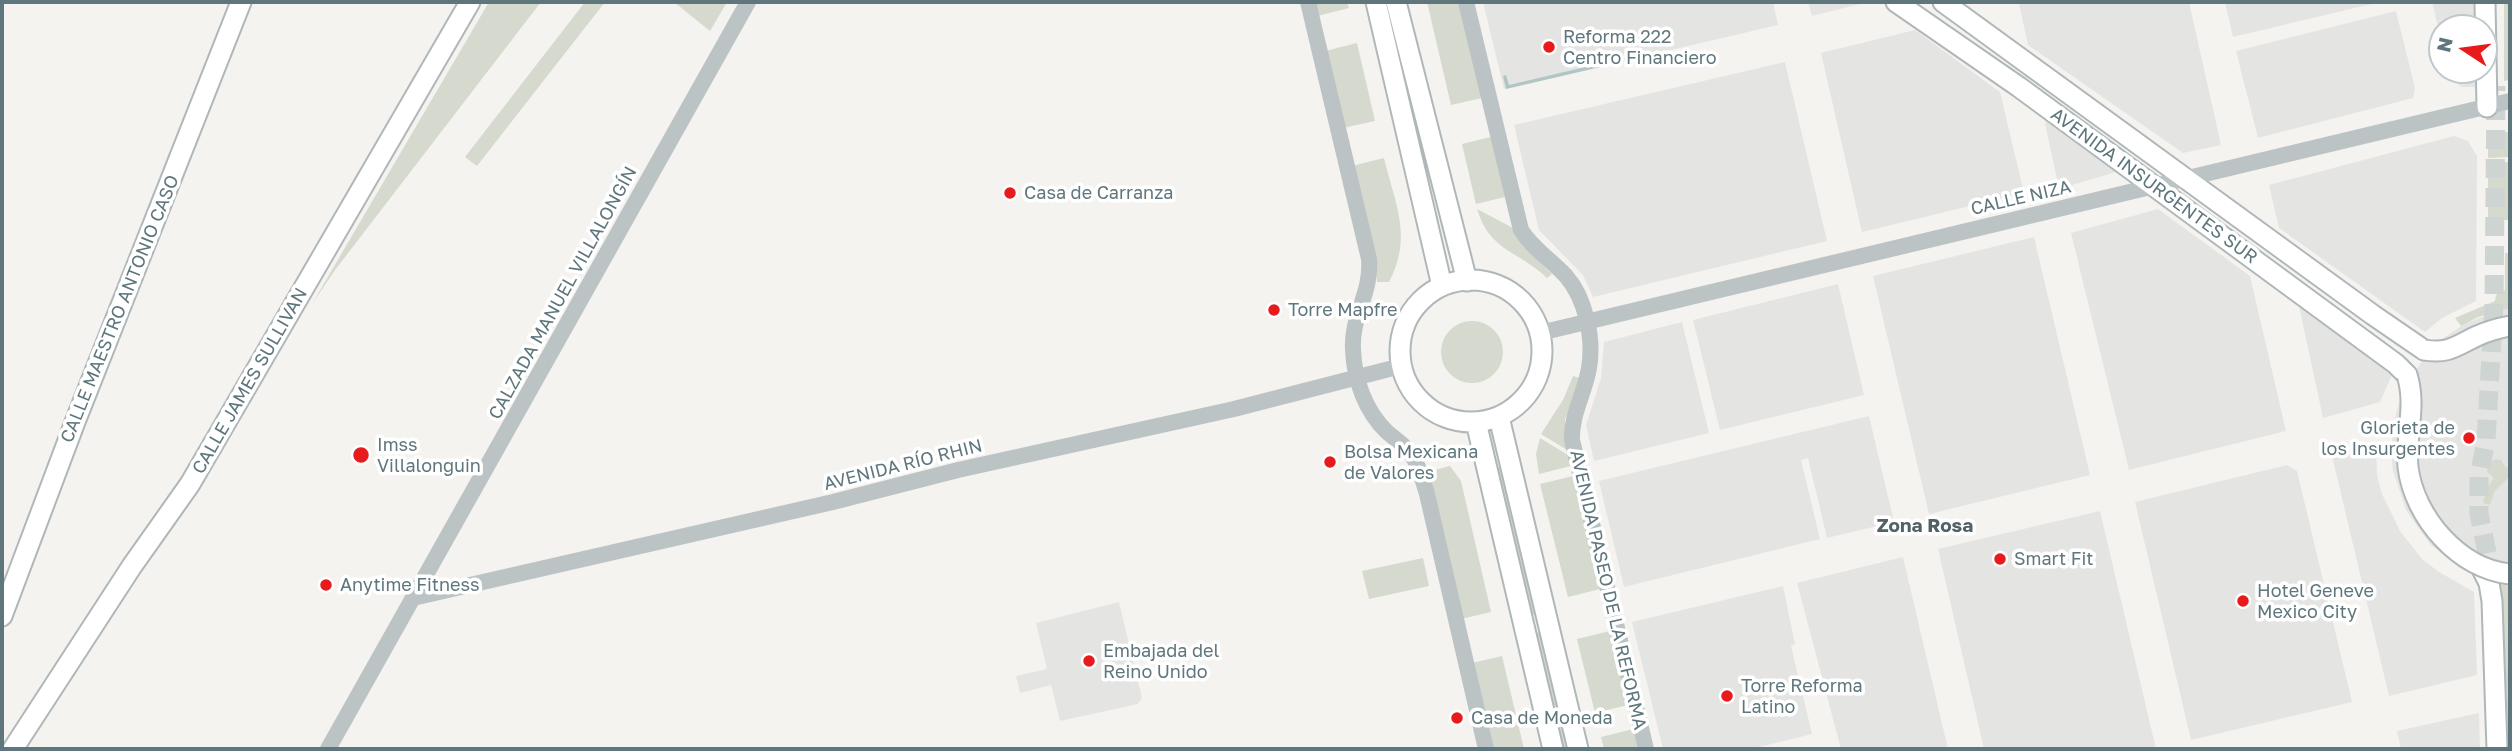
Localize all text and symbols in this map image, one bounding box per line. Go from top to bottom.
north arrow [2428,14,2498,84]
place label: Reforma 222 Centro Financiero [1563,26,1716,68]
text: N [2431,35,2457,54]
marker: Reforma 222 Centro Financiero [1541,39,1557,55]
street label: AVENIDA INSURGENTES SUR [2046,104,2262,268]
street label: CALZADA MANUEL VILLALONGÍN [484,163,642,423]
street label: CALLE MAESTRO ANTONIO CASO [56,172,184,446]
street label: CALLE NIZA [1969,176,2073,220]
place label: Casa de Carranza [1024,182,1173,204]
marker: Casa de Carranza [1002,185,1018,201]
street label: CALLE JAMES SULLIVAN [188,284,312,478]
place label: Torre Mapfre [1288,299,1398,321]
marker: Torre Mapfre [1266,302,1282,318]
place label: Glorieta de los Insurgentes [2321,417,2455,460]
marker: Glorieta de los Insurgentes [2461,430,2477,446]
place label: Imss Villalonguin [377,434,481,476]
street label: AVENIDA RÍO RHIN [822,435,984,495]
place label: Bolsa Mexicana de Valores [1344,441,1478,484]
marker: Imss Villalonguin [351,445,371,465]
street label: AVENIDA PASEO DE LA REFORMA [1565,448,1651,732]
marker: Bolsa Mexicana de Valores [1322,454,1338,470]
district label: Zona Rosa [1877,515,1973,537]
place label: Smart Fit [2014,548,2093,570]
marker: Smart Fit [1992,551,2008,567]
place label: Anytime Fitness [340,574,480,596]
marker: Anytime Fitness [318,577,334,593]
place label: Hotel Geneve Mexico City [2257,580,2374,622]
marker: Hotel Geneve Mexico City [2235,593,2251,609]
place label: Embajada del Reino Unido [1103,640,1219,682]
marker: Embajada del Reino Unido [1081,653,1097,669]
place label: Torre Reforma Latino [1741,675,1863,718]
marker: Torre Reforma Latino [1719,688,1735,704]
place label: Casa de Moneda [1471,707,1613,729]
marker: Casa de Moneda [1449,710,1465,726]

